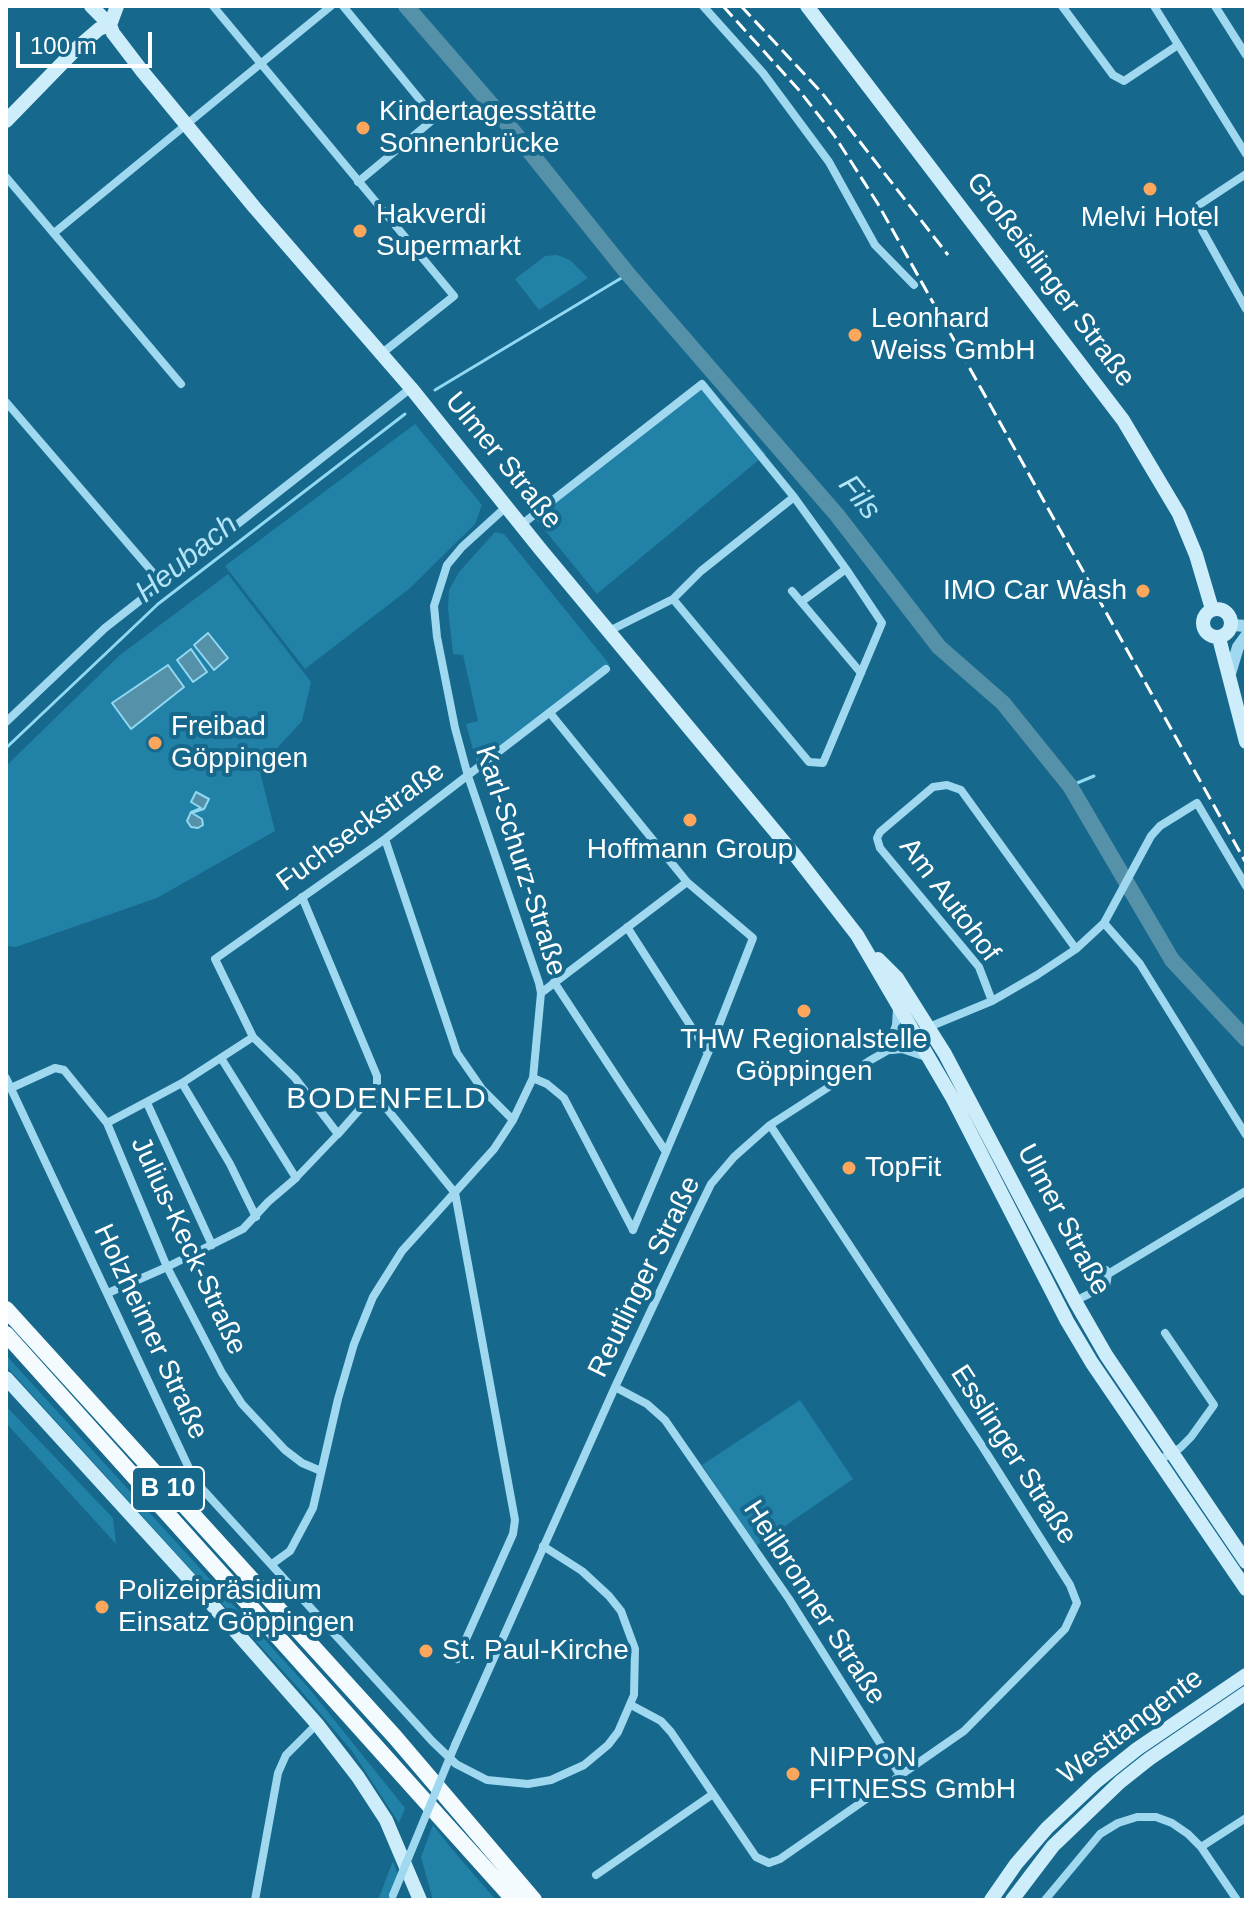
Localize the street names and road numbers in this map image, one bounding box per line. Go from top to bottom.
street label: Großeislinger Straße [958,166,1142,394]
street label: Ulmer Straße [438,386,568,536]
street label: Karl-Schurz-Straße [467,742,573,980]
street label: Fuchseckstraße [271,755,451,899]
street label: Am Autohof [892,831,1006,969]
street label: Julius-Keck-Straße [123,1132,253,1360]
street label: Ulmer Straße [1009,1139,1117,1301]
street label: Reutlinger Straße [582,1171,708,1383]
street label: Holzheimer Straße [85,1219,215,1445]
street label: Esslinger Straße [943,1359,1083,1551]
road number: B 10 [132,1467,204,1511]
street label: Heilbronner Straße [735,1495,893,1711]
street label: Westtangente [1052,1662,1210,1792]

